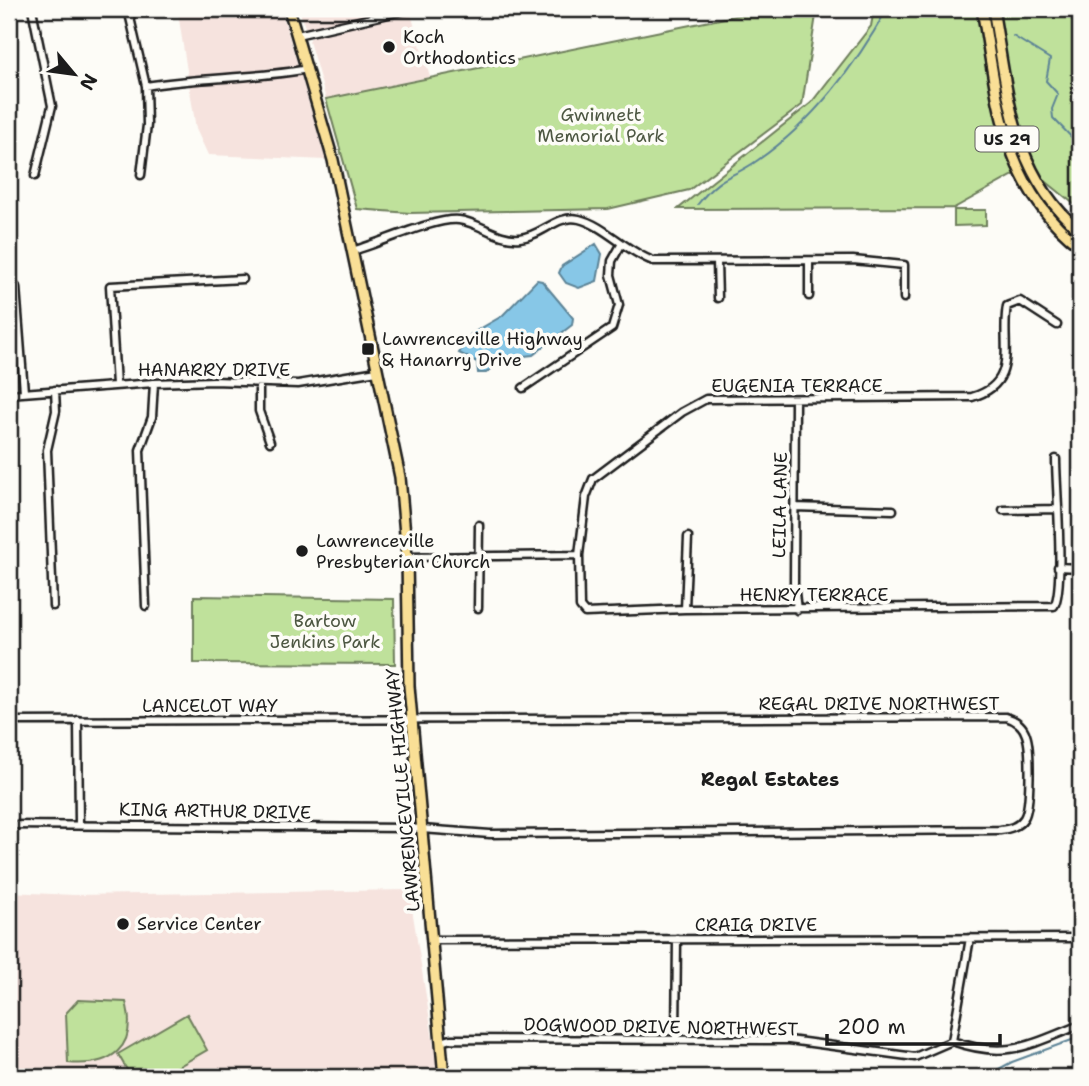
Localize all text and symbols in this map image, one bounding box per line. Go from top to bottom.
place label: Koch Orthodontics [403,25,516,70]
north arrow [38,38,108,108]
marker: Koch Orthodontics [381,39,397,55]
text: N [74,69,103,95]
park label: Gwinnett Memorial Park [537,103,665,148]
road number: US 29 [976,127,1038,152]
place label: Lawrenceville Highway & Hanarry Drive [382,327,583,372]
marker: Lawrenceville Highway & Hanarry Drive [360,341,376,357]
street label: HANARRY DRIVE [138,358,290,382]
street label: EUGENIA TERRACE [711,374,883,398]
street label: LEILA LANE [767,452,793,558]
place label: Lawrenceville Presbyterian Church [316,529,491,574]
marker: Lawrenceville Presbyterian Church [294,543,310,559]
street label: HENRY TERRACE [740,583,889,607]
park label: Bartow Jenkins Park [270,609,381,654]
street label: LAWRENCEVILLE HIGHWAY [380,667,426,913]
street label: REGAL DRIVE NORTHWEST [758,692,1000,716]
street label: LANCELOT WAY [142,694,278,718]
district label: Regal Estates [701,767,839,792]
street label: KING ARTHUR DRIVE [119,797,311,825]
place label: Service Center [137,912,262,936]
street label: CRAIG DRIVE [695,913,817,937]
marker: Service Center [115,916,131,932]
scale bar [827,1002,1000,1046]
street label: DOGWOOD DRIVE NORTHWEST [523,1013,799,1041]
text: 200 m [837,1013,906,1041]

